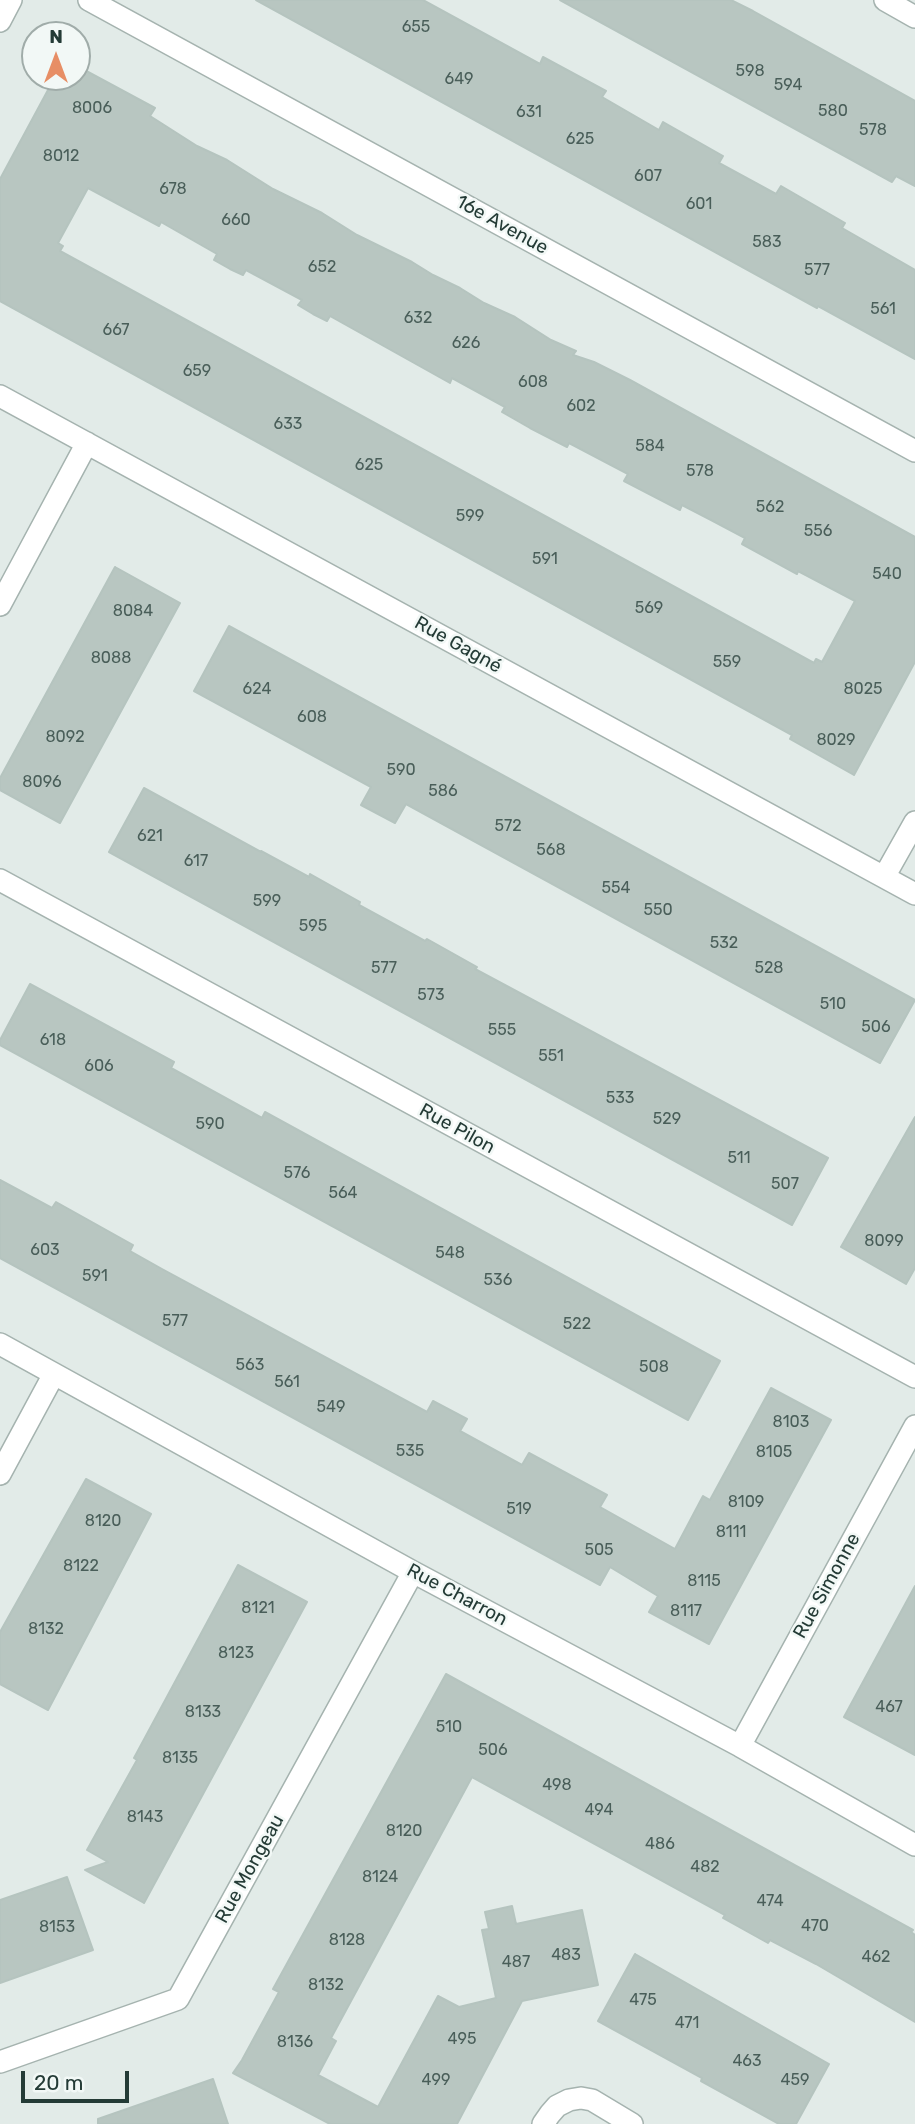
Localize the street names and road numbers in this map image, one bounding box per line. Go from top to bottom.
street label: 16e Avenue [452,190,552,260]
street label: Rue Gagné [410,612,506,678]
street label: Rue Pilon [415,1099,499,1159]
street label: Rue Simonne [789,1529,865,1643]
street label: Rue Charron [403,1559,511,1631]
street label: Rue Mongeau [211,1811,289,1927]

